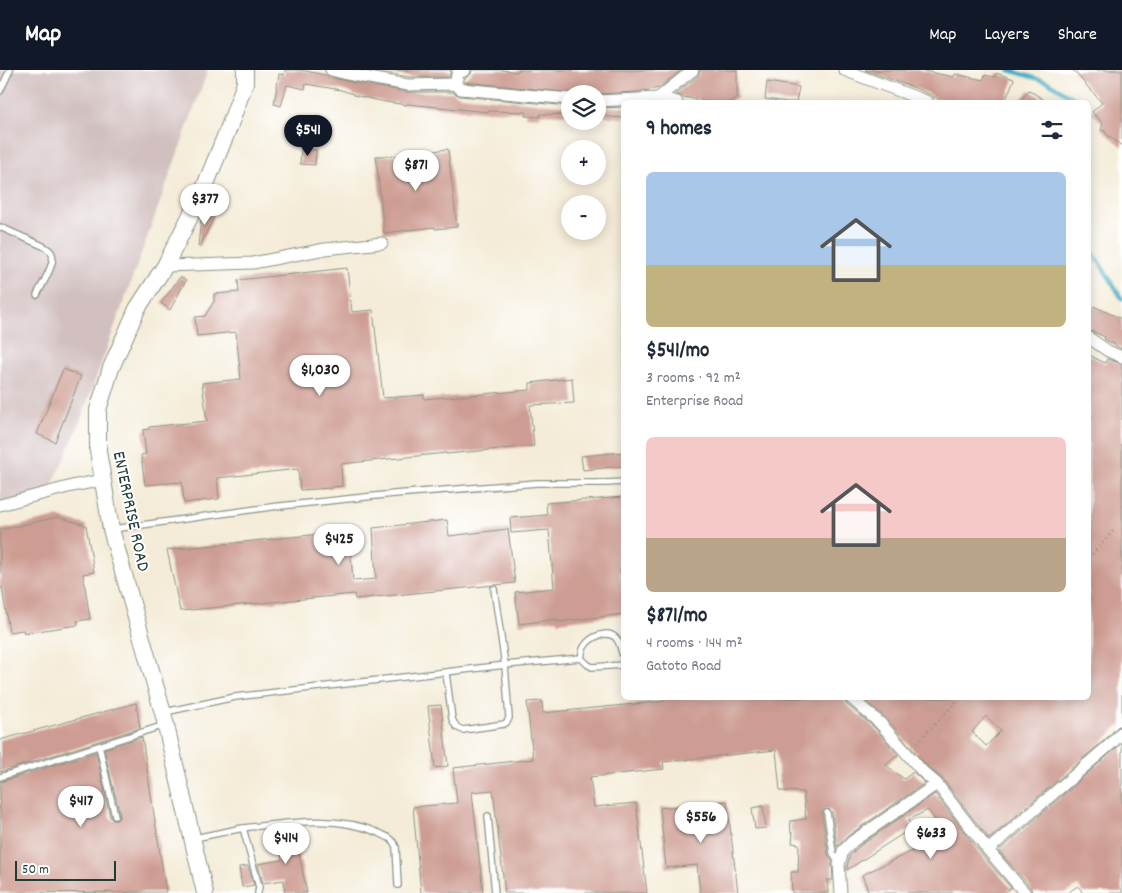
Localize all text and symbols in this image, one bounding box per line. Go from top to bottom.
text: Map [25,18,61,52]
text: Map [929,23,956,48]
text: Layers [984,23,1030,48]
text: Share [1058,23,1097,48]
map controls [561,85,606,240]
button: layers [561,85,606,130]
pin: $541 [278,114,338,157]
text: 9 homes [646,115,712,145]
icon: filters [1038,116,1066,144]
text: $541 [295,119,321,142]
button: + [561,140,606,185]
pin: $871 [386,150,446,192]
text: $871 [404,154,428,177]
pin: $377 [175,184,235,226]
text: $377 [191,188,219,211]
button: − [561,195,606,240]
icon: home [811,205,901,295]
text: $541/mo [646,337,709,367]
pin: $1,030 [279,354,361,397]
text: $1,030 [300,359,340,382]
text: 3 rooms · 92 m² [646,367,740,390]
text: Enterprise Road [646,390,743,413]
street label: ENTERPRISE ROAD [105,449,154,574]
icon: home [811,470,901,560]
pin: $425 [309,524,369,566]
text: $425 [324,528,354,551]
text: $871/mo [646,602,707,632]
text: 4 rooms · 144 m² [646,632,742,655]
text: Gatoto Road [646,655,721,678]
pin: $417 [51,786,111,828]
text: $417 [69,790,93,813]
pin: $556 [671,802,731,844]
text: $556 [686,806,716,829]
pin: $633 [901,818,961,860]
pin: $414 [256,822,316,865]
text: $633 [916,822,946,845]
text: $414 [274,827,298,850]
scale bar [15,858,116,881]
text: 50 m [22,860,49,880]

